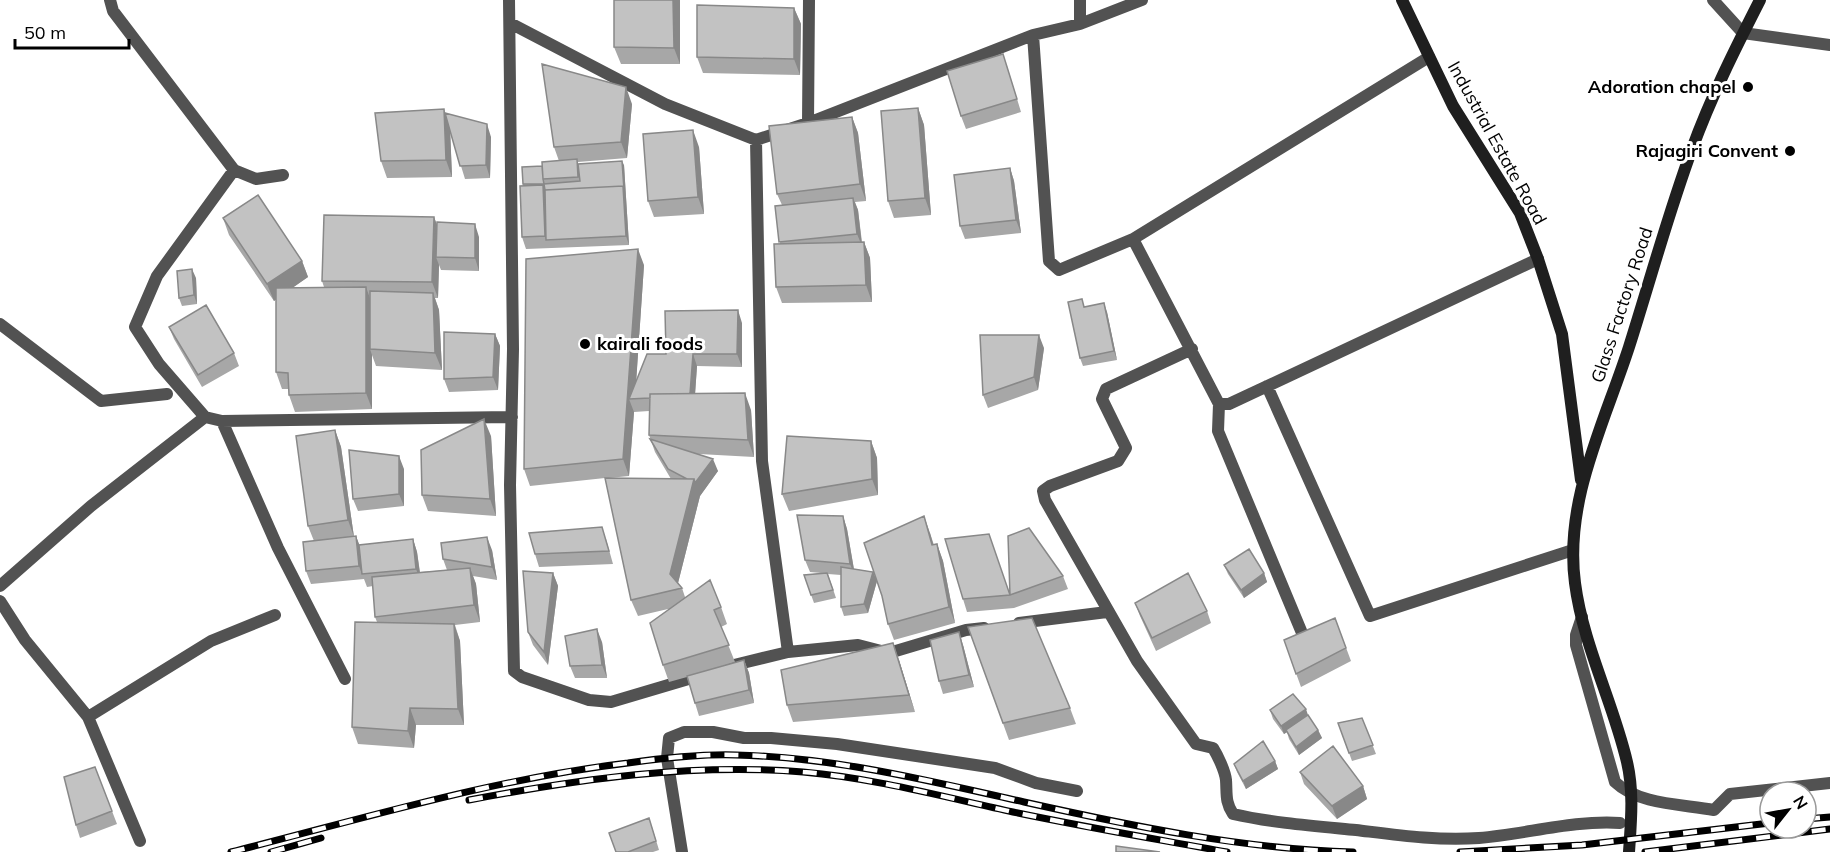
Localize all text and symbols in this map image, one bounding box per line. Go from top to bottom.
scale bar [15,12,129,50]
text: 50 m [24,21,66,44]
street label: Industrial Estate Road [1443,57,1552,229]
place label: Adoration chapel [1588,75,1736,98]
marker: Adoration chapel [1741,80,1755,94]
place label: Rajagiri Convent [1636,139,1778,162]
marker: Rajagiri Convent [1783,144,1797,158]
street label: Glass Factory Road [1586,224,1658,386]
place label: kairali foods [597,332,703,355]
marker: kairali foods [578,337,592,351]
north arrow [1758,780,1818,840]
text: N [1789,792,1813,813]

